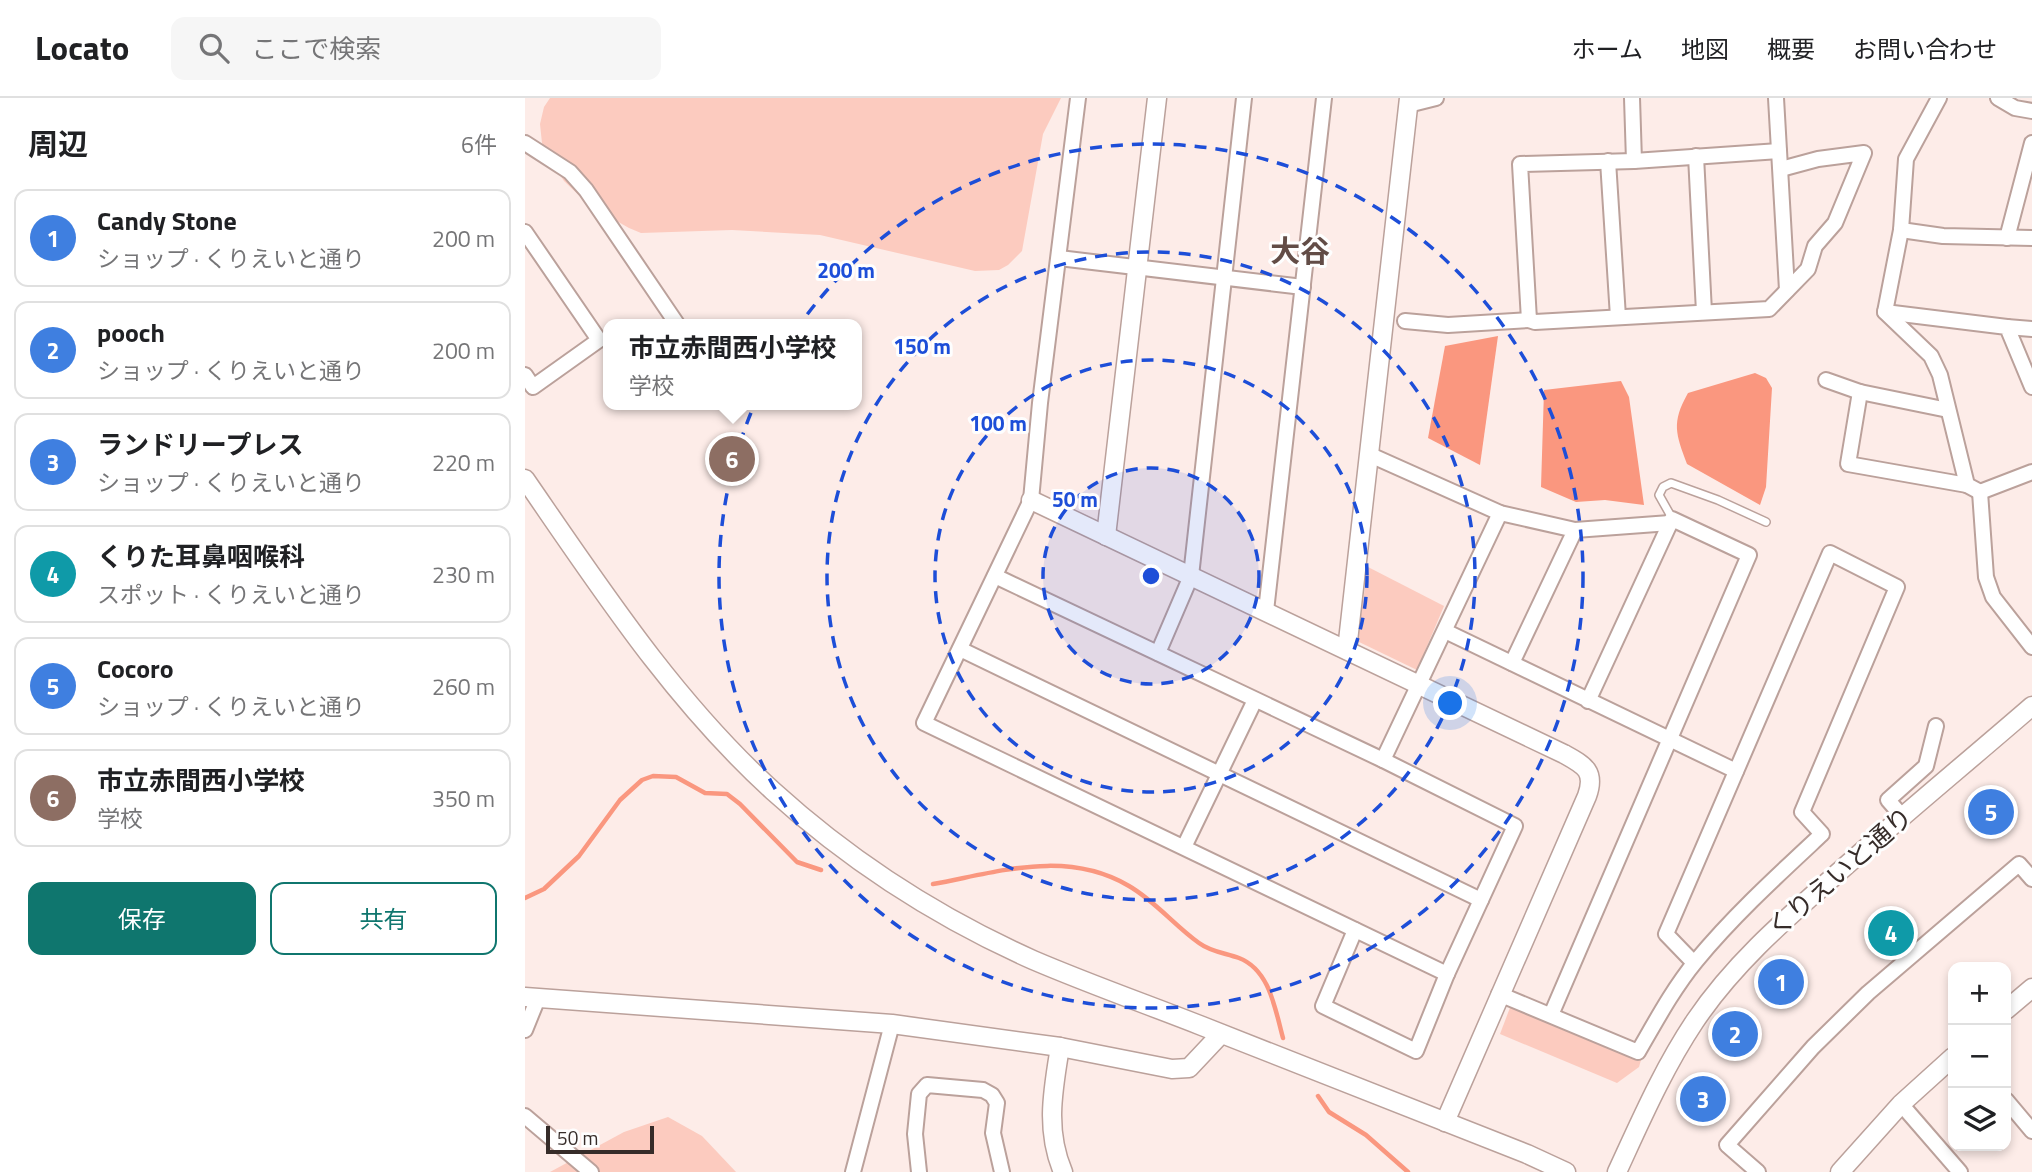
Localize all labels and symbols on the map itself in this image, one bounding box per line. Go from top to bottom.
district label: 大谷 [1270,228,1330,274]
text: 200 m [817,254,875,286]
text: 150 m [893,330,951,362]
text: 100 m [969,407,1027,439]
pin: 6 [709,433,755,485]
text: 50 m [1052,483,1098,515]
centre of rings [1139,564,1163,588]
your location [1433,686,1467,720]
pin: 5 [1968,786,2014,838]
street label: くりえいと通り [1758,797,1921,946]
pin: 4 [1868,907,1914,959]
pin: 1 [1758,956,1804,1008]
pin: 2 [1712,1008,1758,1060]
pin: 3 [1680,1073,1726,1125]
scale bar [546,1123,655,1155]

